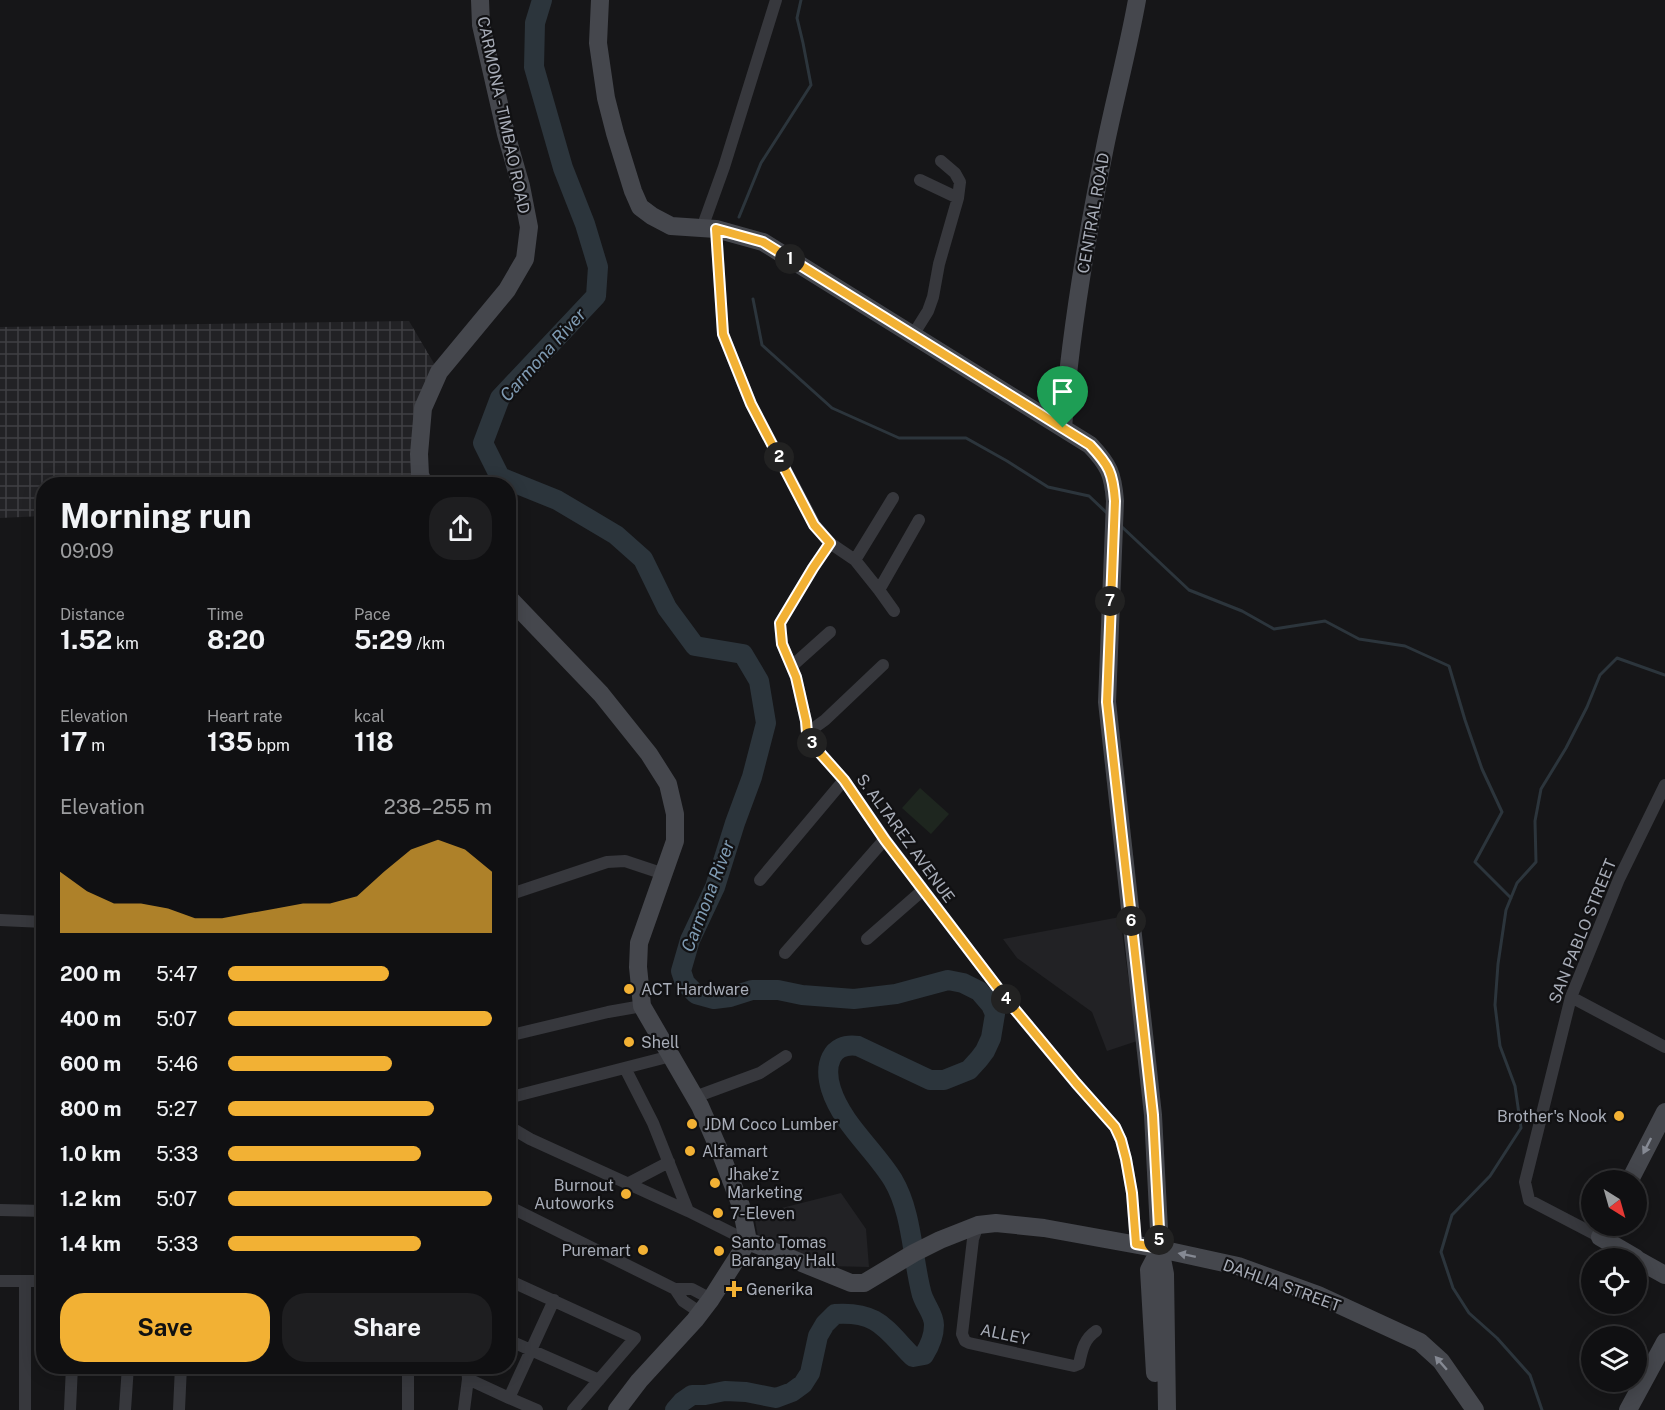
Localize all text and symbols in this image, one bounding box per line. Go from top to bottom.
street label: CARMONA - TIMBAO ROAD [473,15,534,216]
street label: CENTRAL ROAD [1074,151,1113,275]
pin: 1 [775,244,805,274]
text: 1 [787,249,793,268]
water label: Carmona River [495,304,590,406]
pin [1037,366,1088,428]
icon: arrive [1046,375,1079,408]
pin: 2 [764,442,794,472]
text: 2 [774,447,784,466]
text: Morning run [60,497,252,535]
button: share [429,497,492,560]
text: 09:09 [60,539,114,563]
pin: 7 [1095,586,1125,616]
text: 7 [1105,591,1115,610]
text: Distance [60,605,125,624]
text: Time [207,605,243,624]
text: Pace [354,605,391,624]
text: 1.52 [60,624,112,655]
text: 8:20 [207,624,265,655]
text: 5:29 [354,624,413,655]
text: km [112,634,139,653]
text: /km [413,634,445,653]
text: Elevation [60,707,128,726]
text: Heart rate [207,707,283,726]
text: kcal [354,707,385,726]
text: 17 [60,726,87,757]
text: 135 [207,726,253,757]
text: 118 [354,726,394,757]
pin: 3 [797,728,827,758]
text: 3 [807,733,817,752]
text: m [87,736,105,755]
text: bpm [253,736,290,755]
street label: S. ALTAREZ AVENUE [852,770,959,906]
text: Elevation [60,795,145,819]
text: 238–255 m [384,795,492,819]
water label: Carmona River [677,837,739,955]
street label: SAN PABLO STREET [1545,856,1620,1006]
pin: 6 [1116,906,1146,936]
text: 6 [1126,911,1136,930]
text: 200 m [60,962,121,986]
text: 5:47 [156,962,198,986]
place label: ACT Hardware [641,980,749,999]
marker: ACT Hardware [622,982,636,996]
pin: 4 [991,984,1021,1014]
text: 4 [1001,989,1011,1008]
text: 400 m [60,1007,121,1031]
text: 5:07 [156,1007,197,1031]
place label: Shell [641,1033,680,1052]
marker: Shell [622,1035,636,1049]
text: 600 m [60,1052,121,1076]
text: 5:46 [156,1052,198,1076]
text: 800 m [60,1097,122,1121]
text: 5:27 [156,1097,198,1121]
place label: Brother's Nook [1497,1107,1607,1126]
marker: Brother's Nook [1612,1109,1626,1123]
place label: JDM Coco Lumber [704,1115,838,1134]
marker: JDM Coco Lumber [685,1117,699,1131]
one-way arrow [1642,1138,1652,1155]
text: 1.0 km [60,1142,121,1166]
text: 5:33 [156,1142,198,1166]
place label: Alfamart [702,1142,768,1161]
marker: Alfamart [683,1144,697,1158]
place label: Jhake'z Marketing [727,1165,803,1202]
north arrow [1581,1170,1647,1236]
map controls [1581,1170,1647,1392]
place label: Burnout Autoworks [534,1176,614,1213]
marker: Jhake'z Marketing [708,1176,722,1190]
text: 1.2 km [60,1187,121,1211]
text: 5:07 [156,1187,197,1211]
marker: Burnout Autoworks [619,1187,633,1201]
place label: 7-Eleven [730,1204,795,1223]
marker: 7-Eleven [711,1206,725,1220]
pin: 5 [1144,1225,1174,1255]
text: 5 [1154,1230,1164,1249]
text: 1.4 km [60,1232,121,1256]
text: 5:33 [156,1232,198,1256]
place label: Santo Tomas Barangay Hall [731,1233,836,1270]
place label: Puremart [561,1241,631,1260]
marker: Puremart [636,1243,650,1257]
marker: Santo Tomas Barangay Hall [712,1244,726,1258]
button: locate [1581,1248,1647,1314]
one-way arrow [1178,1249,1196,1259]
street label: DAHLIA STREET [1220,1255,1344,1316]
place label: Generika [746,1280,813,1299]
marker: Generika [727,1282,741,1296]
button: Save [60,1293,270,1362]
button: Share [282,1293,492,1362]
street label: ALLEY [979,1320,1032,1349]
button: layers [1581,1326,1647,1392]
one-way arrow [1435,1356,1448,1371]

